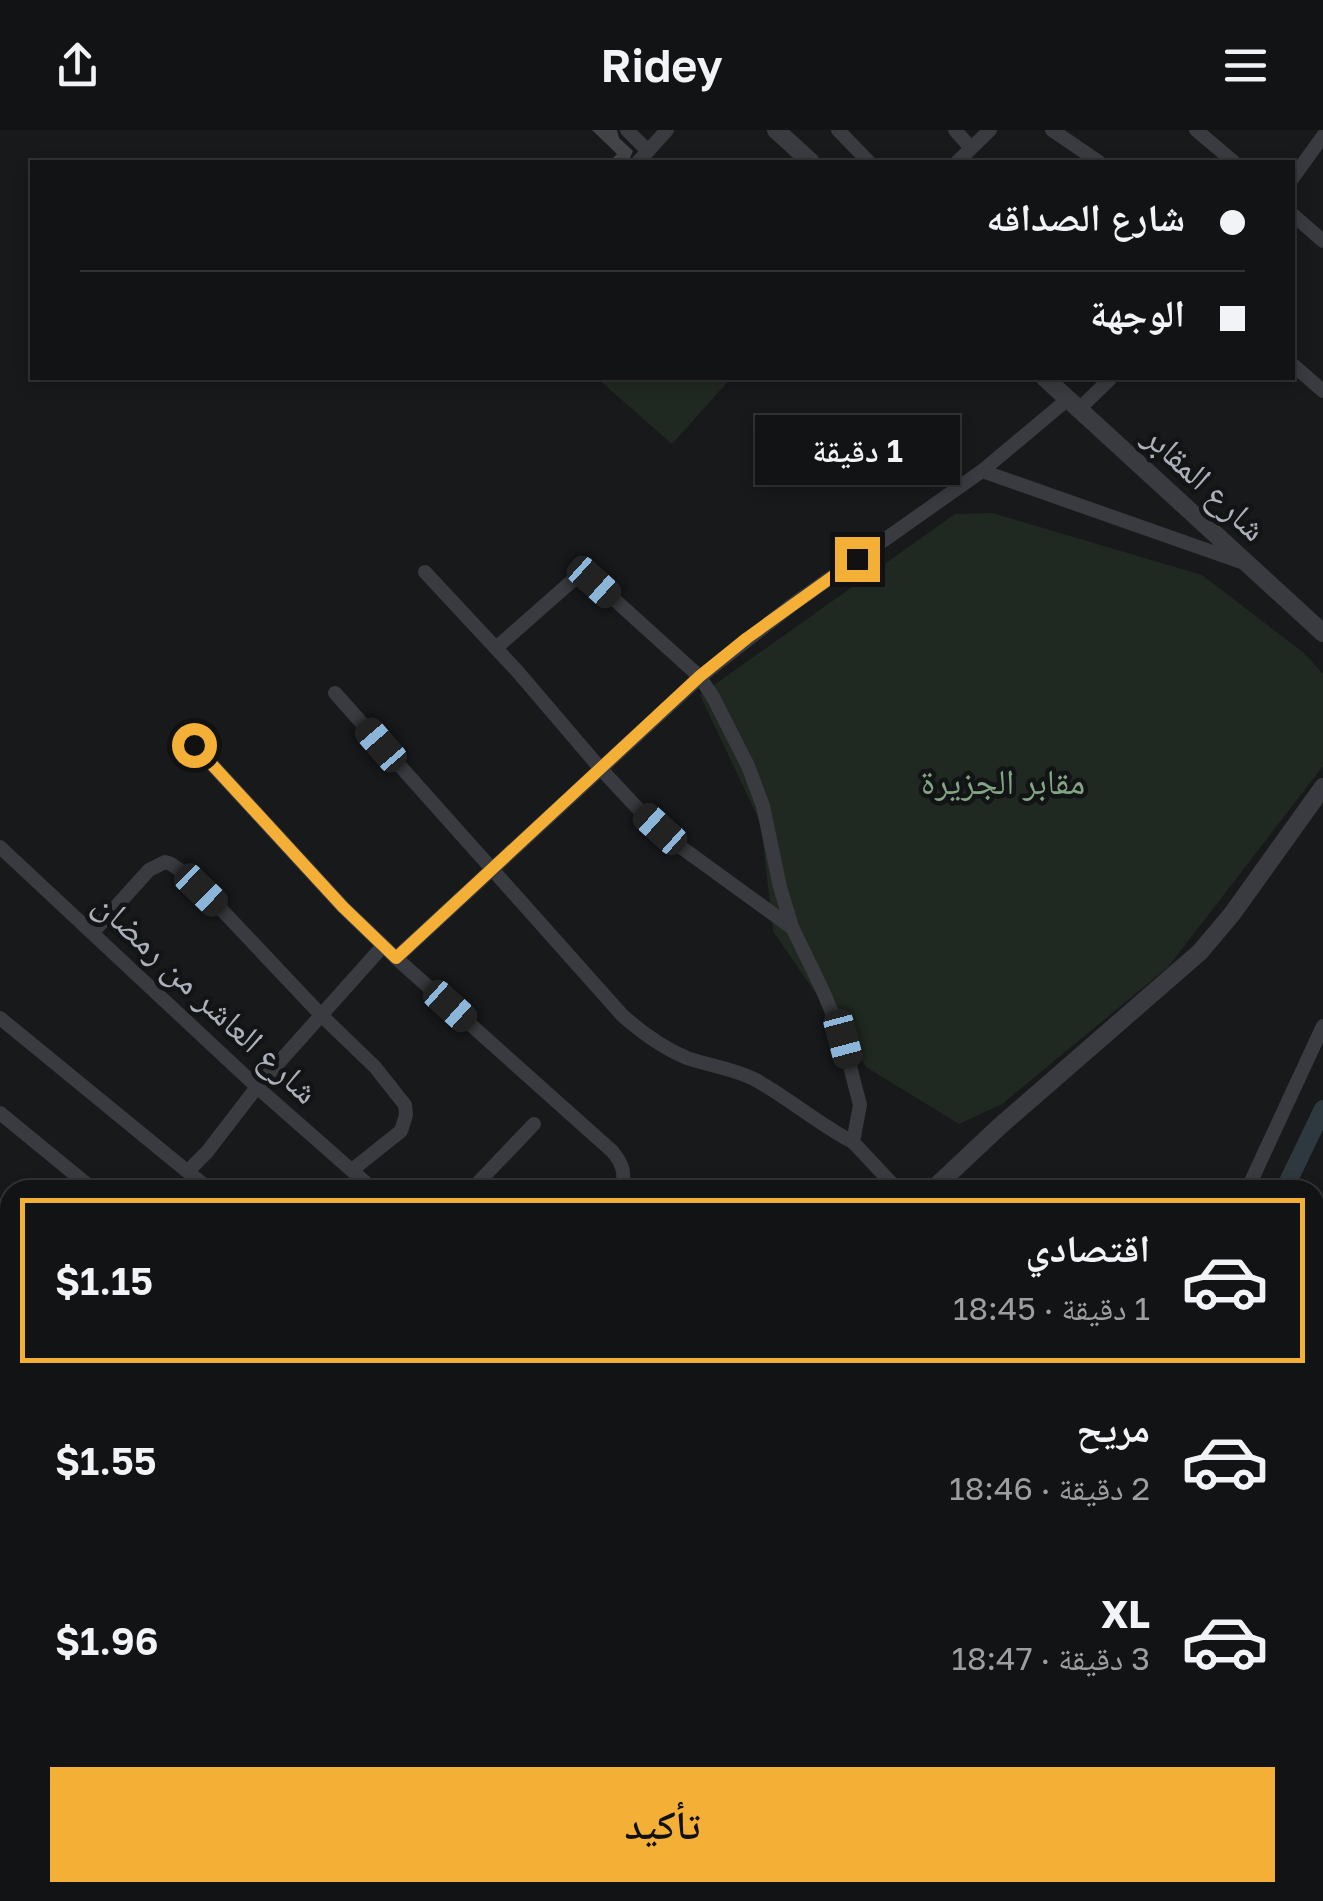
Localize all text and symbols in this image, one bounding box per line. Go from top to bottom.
icon: share [50,38,105,93]
text: Ridey [600,38,723,92]
icon: menu [1218,38,1273,93]
text: شارع الصداقه [986,194,1185,239]
text: الوجهة [1090,290,1185,335]
callout: 1 دقيقة [754,414,960,484]
street label: شارع المقابر [1134,414,1276,551]
text: 1 دقيقة [812,431,903,469]
route end [835,537,880,582]
car [562,551,626,613]
car [350,713,412,777]
route start [172,723,217,768]
park label: مقابر الجزيرة [921,760,1085,802]
car [628,798,692,860]
car [169,858,233,922]
street label: شارع العاشر من رمضان [85,882,328,1113]
car [418,975,482,1037]
car [821,1006,865,1072]
text: اقتصادي [1026,1225,1150,1270]
icon: car [1180,1236,1270,1326]
text: $1.15 [55,1258,153,1303]
text: 1 دقيقة · 18:45 [953,1289,1150,1327]
text: مريح [1076,1405,1150,1450]
icon: car [1180,1416,1270,1506]
text: $1.55 [55,1438,157,1483]
text: 2 دقيقة · 18:46 [949,1469,1150,1507]
text: XL [1101,1591,1150,1636]
icon: car [1180,1596,1270,1686]
text: $1.96 [55,1618,158,1663]
text: 3 دقيقة · 18:47 [951,1639,1150,1677]
button: تأكيد [50,1767,1275,1882]

